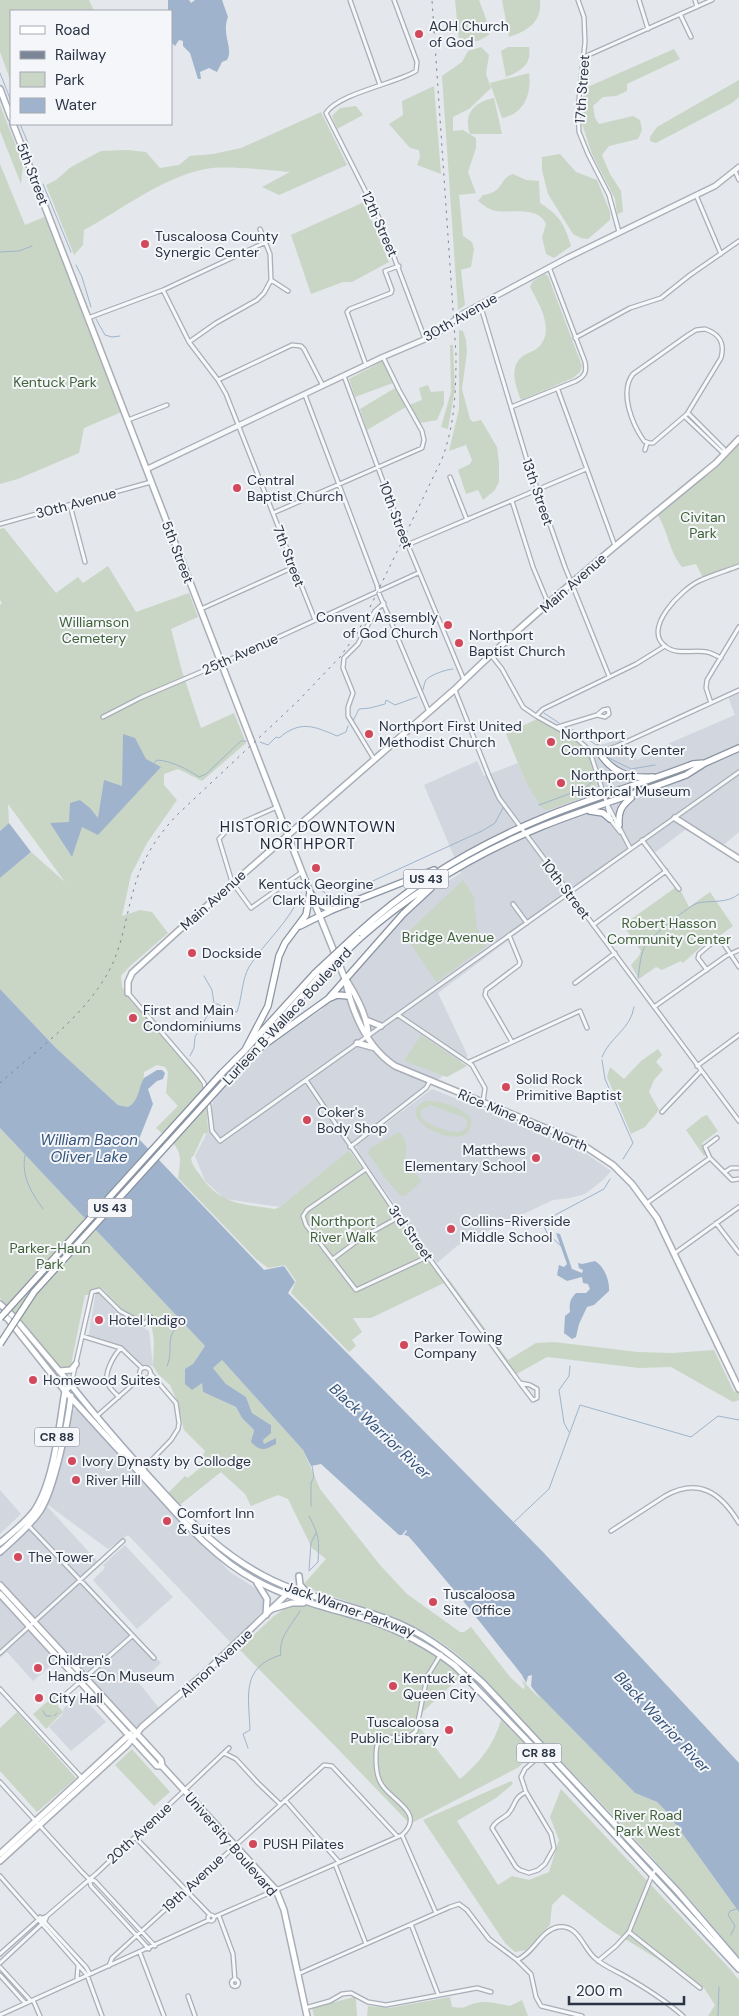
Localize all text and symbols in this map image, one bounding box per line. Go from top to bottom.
legend [10,10,172,125]
place label: AOH Church of God [429,17,509,51]
text: Road [55,20,90,40]
marker: AOH Church of God [413,28,425,40]
text: Railway [55,45,107,65]
street label: 17th Street [571,54,593,124]
text: Park [55,70,85,90]
text: Water [55,95,97,115]
street label: 5th Street [13,140,53,208]
street label: 12th Street [358,189,402,259]
place label: Tuscaloosa County Synergic Center [155,227,279,261]
marker: Tuscaloosa County Synergic Center [139,238,151,250]
street label: 30th Avenue [420,289,500,345]
park label: Kentuck Park [13,373,97,391]
street label: 13th Street [518,456,558,528]
place label: Central Baptist Church [247,471,343,505]
street label: 10th Street [375,479,417,551]
marker: Central Baptist Church [231,482,243,494]
street label: 30th Avenue [34,484,118,522]
park label: Civitan Park [680,508,726,542]
street label: 5th Street [158,518,198,586]
street label: 7th Street [269,523,309,589]
street label: Main Avenue [536,549,610,617]
place label: Convent Assembly of God Church [316,608,438,642]
park label: Williamson Cemetery [59,613,129,647]
marker: Convent Assembly of God Church [442,619,454,631]
place label: Northport Baptist Church [469,626,565,660]
street label: 25th Avenue [199,629,281,679]
marker: Northport Baptist Church [453,637,465,649]
place label: Northport First United Methodist Church [379,717,522,751]
place label: Northport Community Center [561,725,685,759]
marker: Northport First United Methodist Church [363,728,375,740]
marker: Northport Community Center [545,736,557,748]
place label: Northport Historical Museum [571,766,691,800]
marker: Northport Historical Museum [555,777,567,789]
district label: HISTORIC DOWNTOWN NORTHPORT [220,817,396,854]
street label: 10th Street [537,855,595,923]
marker: Kentuck Georgine Clark Building [310,862,322,874]
street label: Main Avenue [176,866,250,934]
road number: US 43 [404,870,448,889]
place label: Kentuck Georgine Clark Building [258,875,374,909]
park label: Robert Hasson Community Center [607,914,731,948]
park label: Bridge Avenue [402,928,494,946]
place label: Dockside [202,944,262,962]
street label: Lurleen B Wallace Boulevard [219,944,355,1088]
marker: Dockside [186,947,198,959]
place label: First and Main Condominiums [143,1001,241,1035]
marker: First and Main Condominiums [127,1012,139,1024]
place label: Solid Rock Primitive Baptist [516,1070,622,1104]
marker: Solid Rock Primitive Baptist [500,1081,512,1093]
street label: Rice Mine Road North [455,1085,591,1155]
place label: Coker's Body Shop [317,1103,388,1137]
marker: Coker's Body Shop [301,1114,313,1126]
water label: William Bacon Oliver Lake [40,1130,138,1167]
place label: Matthews Elementary School [405,1141,526,1175]
marker: Matthews Elementary School [530,1152,542,1164]
road number: US 43 [88,1198,132,1218]
street label: 3rd Street [385,1201,437,1265]
park label: Northport River Walk [310,1212,376,1246]
place label: Collins-Riverside Middle School [461,1212,571,1246]
marker: Collins-Riverside Middle School [445,1223,457,1235]
park label: Parker-Haun Park [9,1239,91,1273]
place label: Hotel Indigo [109,1311,186,1329]
marker: Hotel Indigo [93,1314,105,1326]
place label: Parker Towing Company [414,1328,503,1362]
marker: Parker Towing Company [398,1339,410,1351]
place label: Homewood Suites [43,1371,160,1389]
marker: Homewood Suites [27,1374,39,1386]
water label: Black Warrior River [325,1379,435,1483]
road number: CR 88 [34,1428,80,1446]
place label: Ivory Dynasty by Collodge [82,1452,251,1470]
marker: Ivory Dynasty by Collodge [66,1455,78,1467]
place label: River Hill [86,1471,141,1489]
marker: River Hill [70,1474,82,1486]
place label: Comfort Inn & Suites [177,1504,254,1538]
marker: Comfort Inn & Suites [161,1515,173,1527]
place label: The Tower [28,1548,94,1566]
marker: The Tower [12,1551,24,1563]
street label: Jack Warner Parkway [282,1577,418,1641]
place label: Tuscaloosa Site Office [443,1585,515,1619]
marker: Tuscaloosa Site Office [427,1596,439,1608]
street label: Almon Avenue [176,1625,256,1701]
place label: Children's Hands-On Museum [48,1651,174,1685]
marker: Children's Hands-On Museum [32,1662,44,1674]
water label: Black Warrior River [610,1667,714,1777]
place label: Kentuck at Queen City [403,1669,476,1703]
marker: Kentuck at Queen City [387,1680,399,1692]
place label: City Hall [49,1689,103,1707]
marker: City Hall [33,1692,45,1704]
place label: Tuscaloosa Public Library [351,1713,439,1747]
marker: Tuscaloosa Public Library [443,1724,455,1736]
road number: CR 88 [516,1744,562,1762]
street label: University Boulevard [181,1788,281,1900]
street label: 20th Avenue [103,1798,175,1868]
park label: River Road Park West [614,1806,682,1840]
place label: PUSH Pilates [263,1835,344,1853]
marker: PUSH Pilates [247,1838,259,1850]
street label: 19th Avenue [158,1850,228,1916]
scale bar [569,1974,684,2006]
text: 200 m [576,1981,622,2001]

